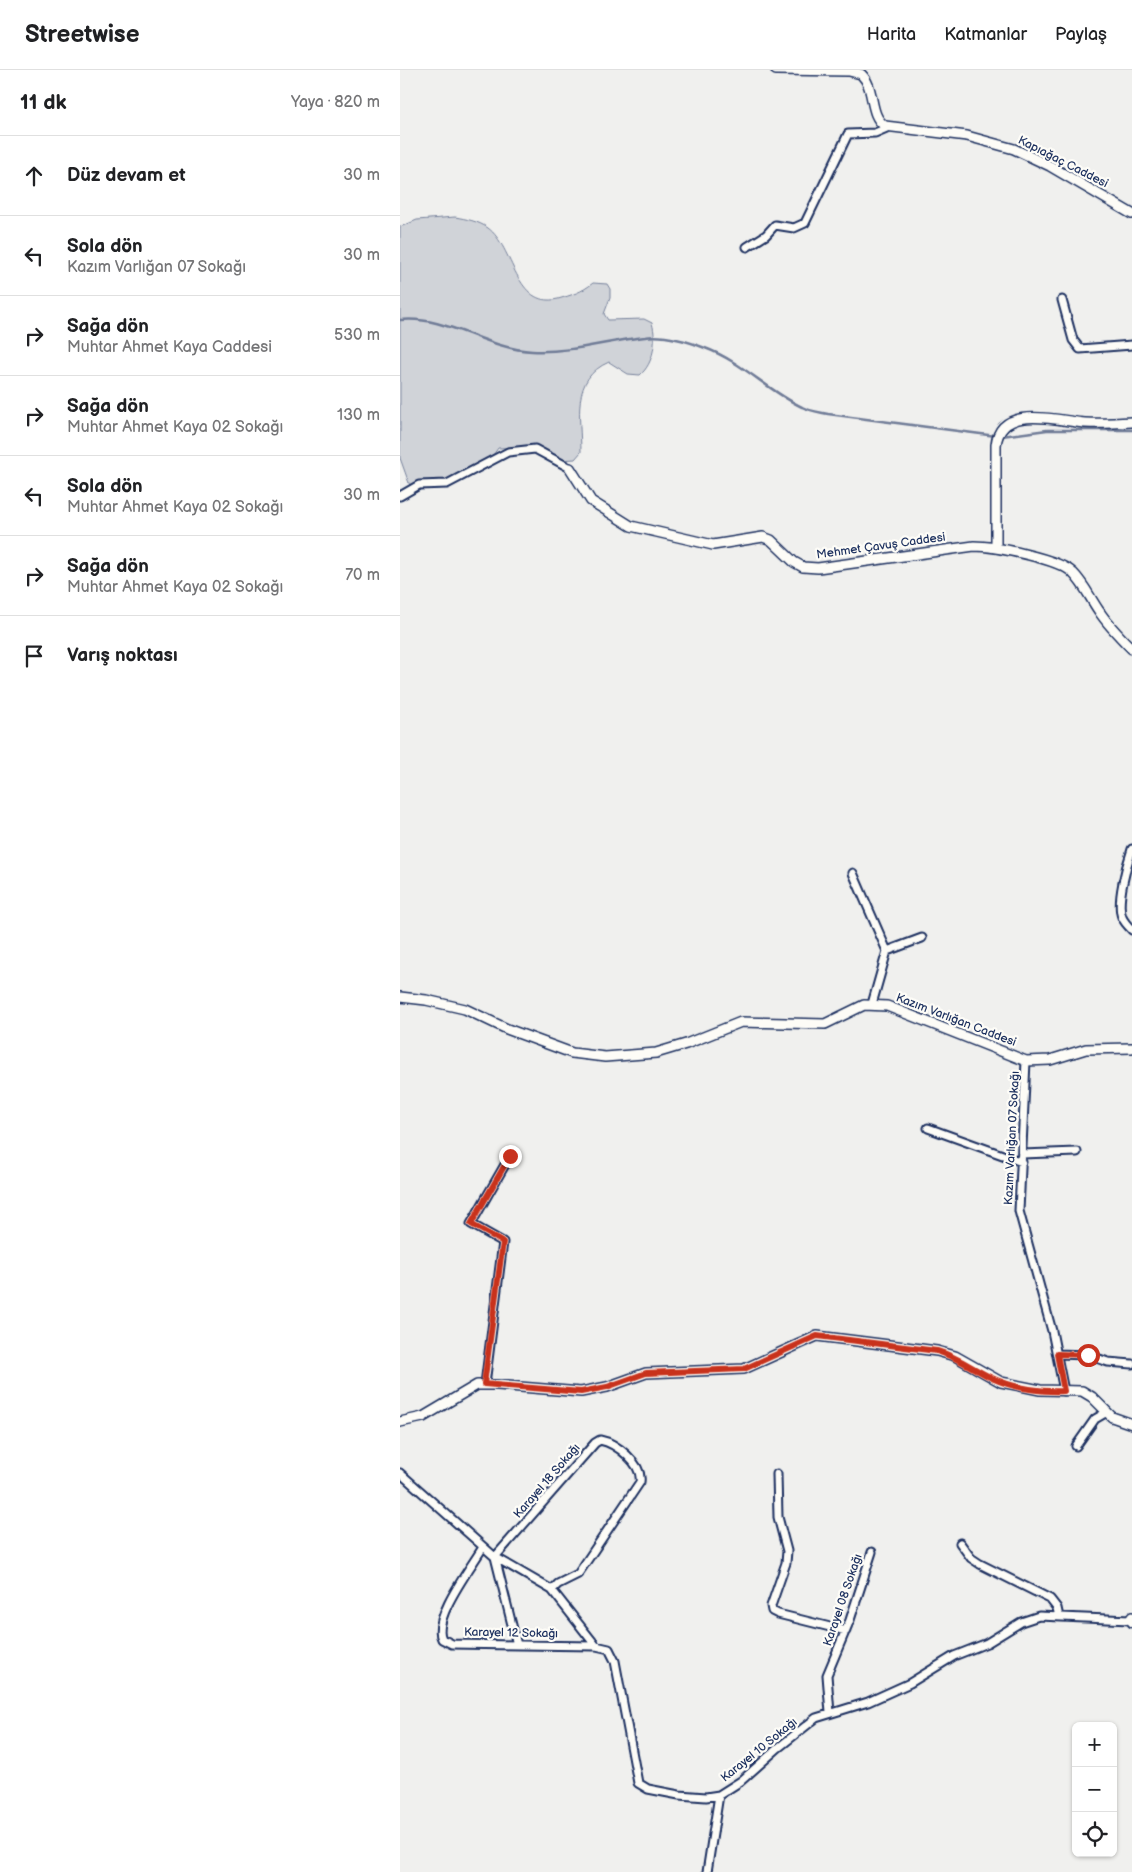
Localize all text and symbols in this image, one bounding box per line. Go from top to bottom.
text: Streetwise [25,20,139,49]
text: Harita [867,24,916,45]
text: Katmanlar [944,24,1027,45]
text: Paylaş [1055,24,1107,45]
text: 11 dk [20,90,67,115]
text: Yaya · 820 m [291,93,380,112]
street label: Kapıağaç Caddesi [1015,133,1111,191]
icon: ahead [20,162,48,190]
text: Düz devam et [67,164,186,187]
text: 30 m [343,166,380,185]
text: Sola dön [67,235,143,258]
icon: left [20,242,48,270]
text: 30 m [343,246,380,265]
text: Kazım Varlığan 07 Sokağı [67,258,246,277]
text: Sağa dön [67,315,149,338]
icon: right [20,322,48,350]
text: 530 m [334,326,380,345]
text: Muhtar Ahmet Kaya Caddesi [67,338,272,357]
text: Sağa dön [67,395,149,418]
icon: right [20,402,48,430]
text: 130 m [337,406,380,425]
text: Muhtar Ahmet Kaya 02 Sokağı [67,418,283,437]
text: Sola dön [67,475,143,498]
icon: left [20,482,48,510]
text: 30 m [343,486,380,505]
text: Muhtar Ahmet Kaya 02 Sokağı [67,498,283,517]
street label: Mehmet Çavuş Caddesi [816,530,947,562]
text: Sağa dön [67,555,149,578]
icon: right [20,562,48,590]
text: 70 m [345,566,380,585]
text: Muhtar Ahmet Kaya 02 Sokağı [67,578,283,597]
icon: arrive [20,642,48,670]
text: Varış noktası [67,644,178,667]
street label: Kazım Varlığan Caddesi [894,990,1018,1050]
street label: Kazım Varlığan 07 Sokağı [1001,1070,1023,1205]
route end [499,1145,522,1168]
route start [1077,1344,1100,1367]
street label: Karayel 18 Sokağı [511,1441,584,1521]
street label: Karayel 08 Sokağı [820,1552,866,1648]
street label: Karayel 12 Sokağı [464,1625,558,1641]
street label: Karayel 10 Sokağı [718,1714,800,1785]
map controls [1072,1722,1117,1857]
button: + [1072,1722,1117,1767]
button: − [1072,1767,1117,1812]
button: locate [1072,1812,1117,1857]

